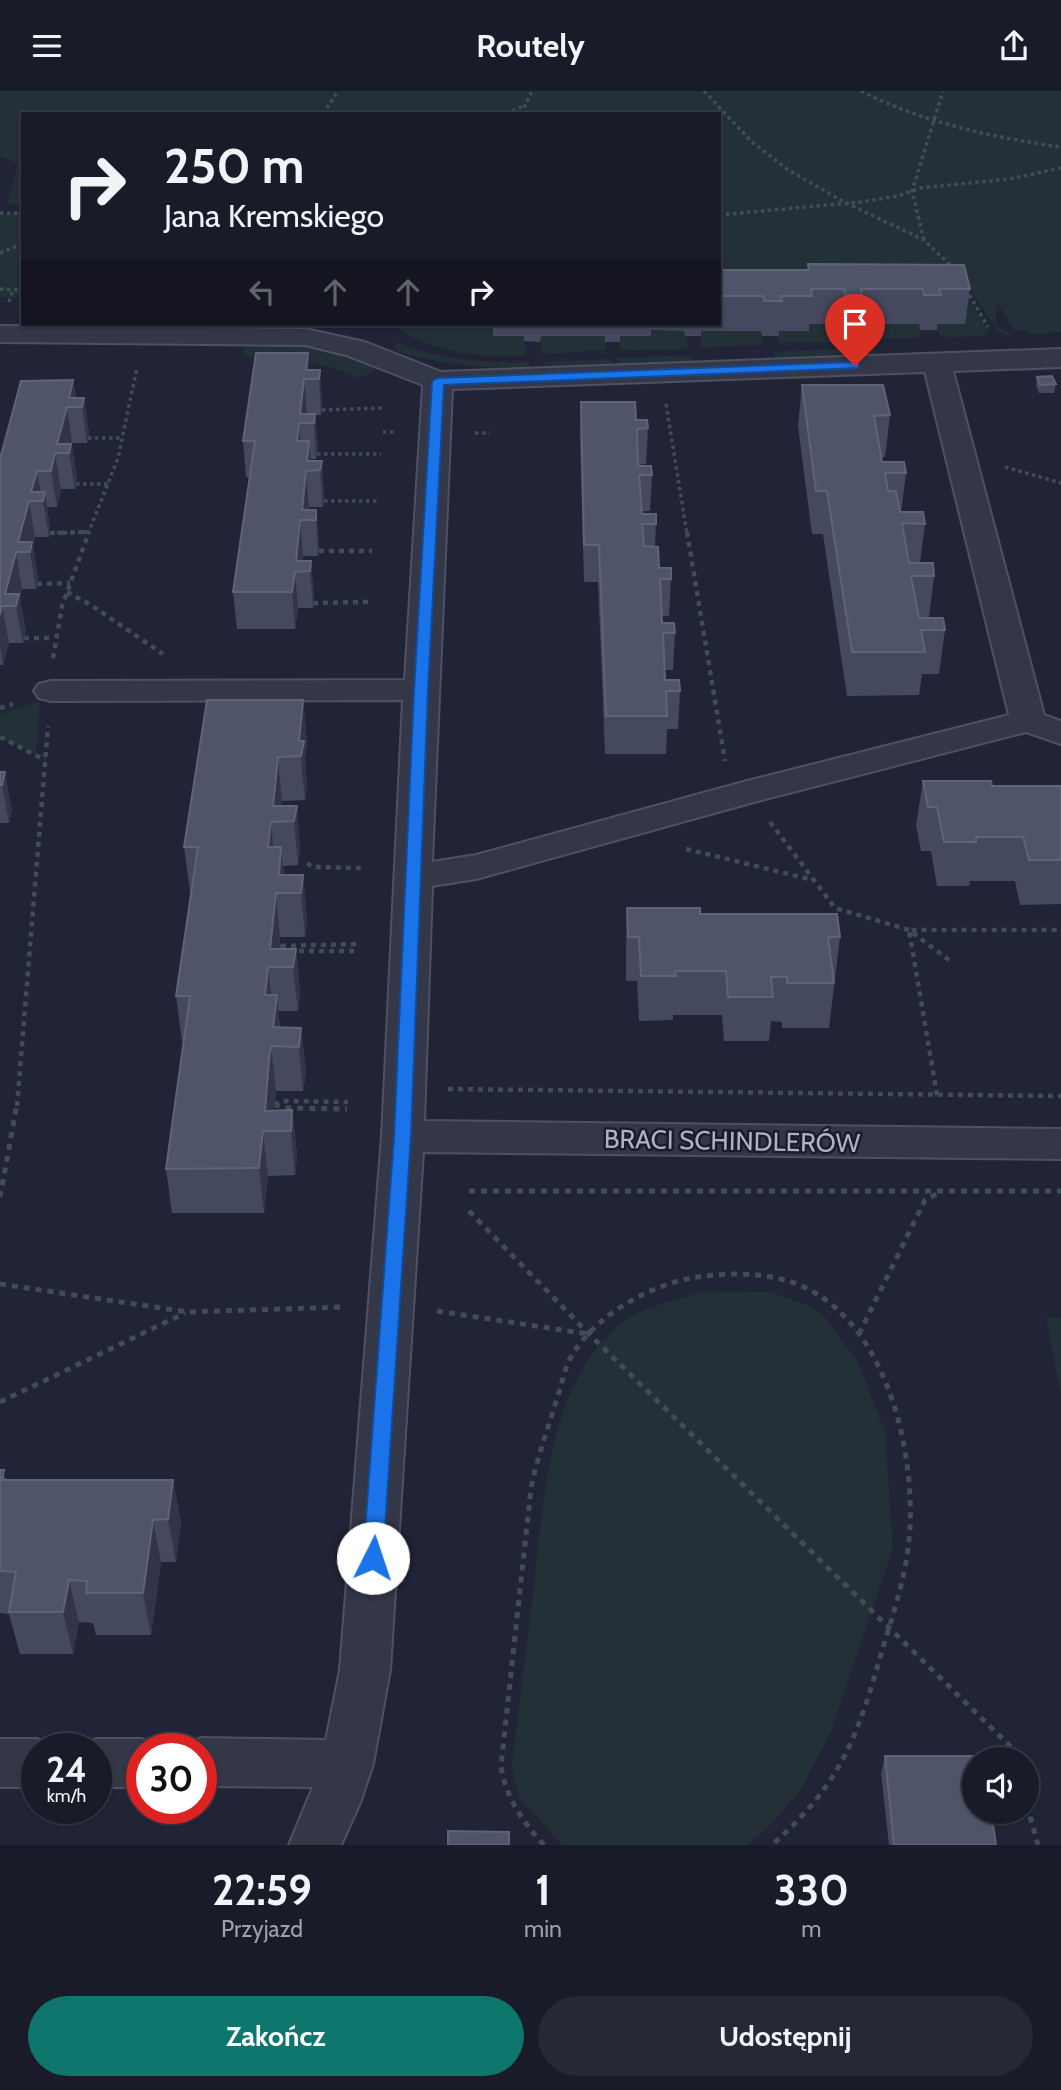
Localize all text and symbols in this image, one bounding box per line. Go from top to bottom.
text: Routely [476,26,585,65]
icon: menu [28,27,66,65]
icon: share [995,27,1033,65]
text: 250 m [164,136,304,195]
icon: right [49,140,140,231]
text: Jana Kremskiego [164,196,384,235]
icon: left [243,273,281,311]
icon: ahead [316,273,354,311]
icon: ahead [389,273,427,311]
icon: right [462,273,500,311]
pin [825,294,885,366]
icon: arrive [836,305,874,343]
street label: BRACI SCHINDLERÓW [604,1123,861,1159]
position arrow [336,1521,410,1595]
speed limit sign: 30 [126,1733,217,1824]
map controls [962,1747,1039,1824]
button: sound [962,1747,1039,1824]
text: 24 [46,1748,87,1791]
text: km/h [47,1785,86,1807]
text: 22:59 [212,1864,312,1916]
text: 1 [535,1864,551,1916]
text: 330 [774,1864,849,1916]
text: Przyjazd [221,1915,303,1943]
text: min [524,1915,562,1943]
text: m [801,1915,822,1943]
button: Zakończ [28,1996,524,2076]
button: Udostępnij [538,1996,1033,2076]

